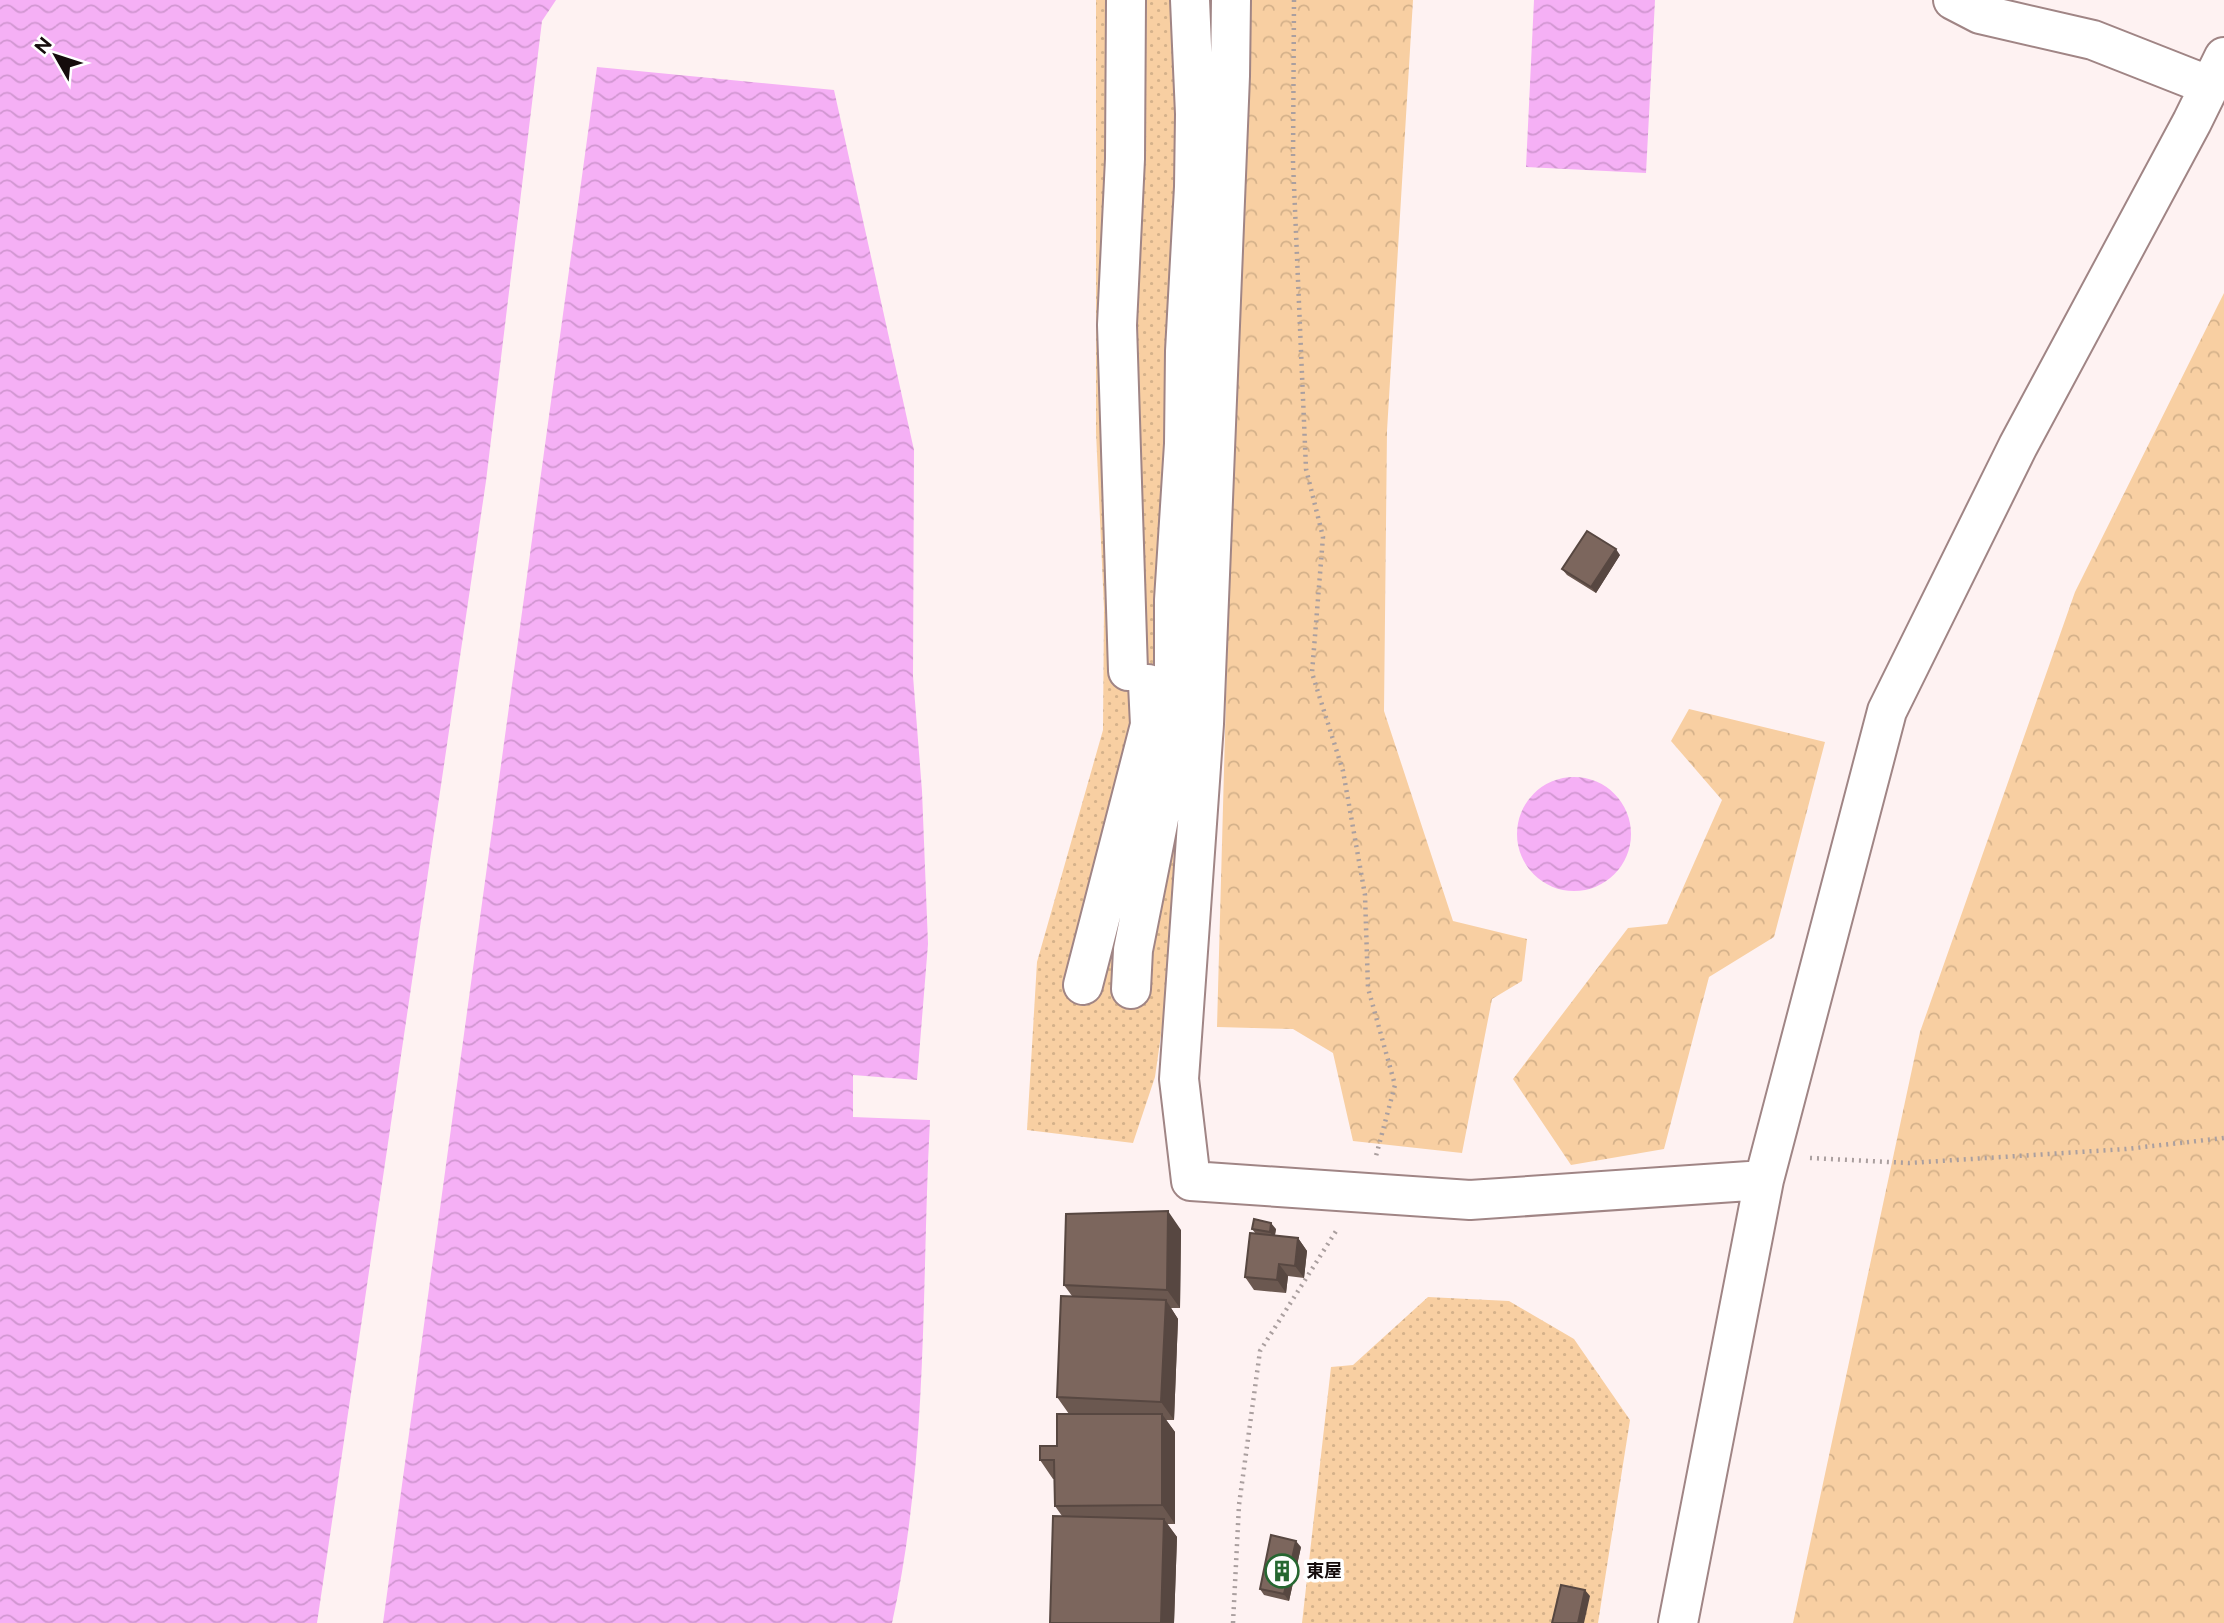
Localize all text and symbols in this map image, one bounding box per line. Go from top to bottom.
north arrow [21,21,91,91]
text: N [30,33,56,58]
building icon: 東屋 [1263,1552,1301,1590]
place label: 東屋 [1306,1560,1342,1581]

